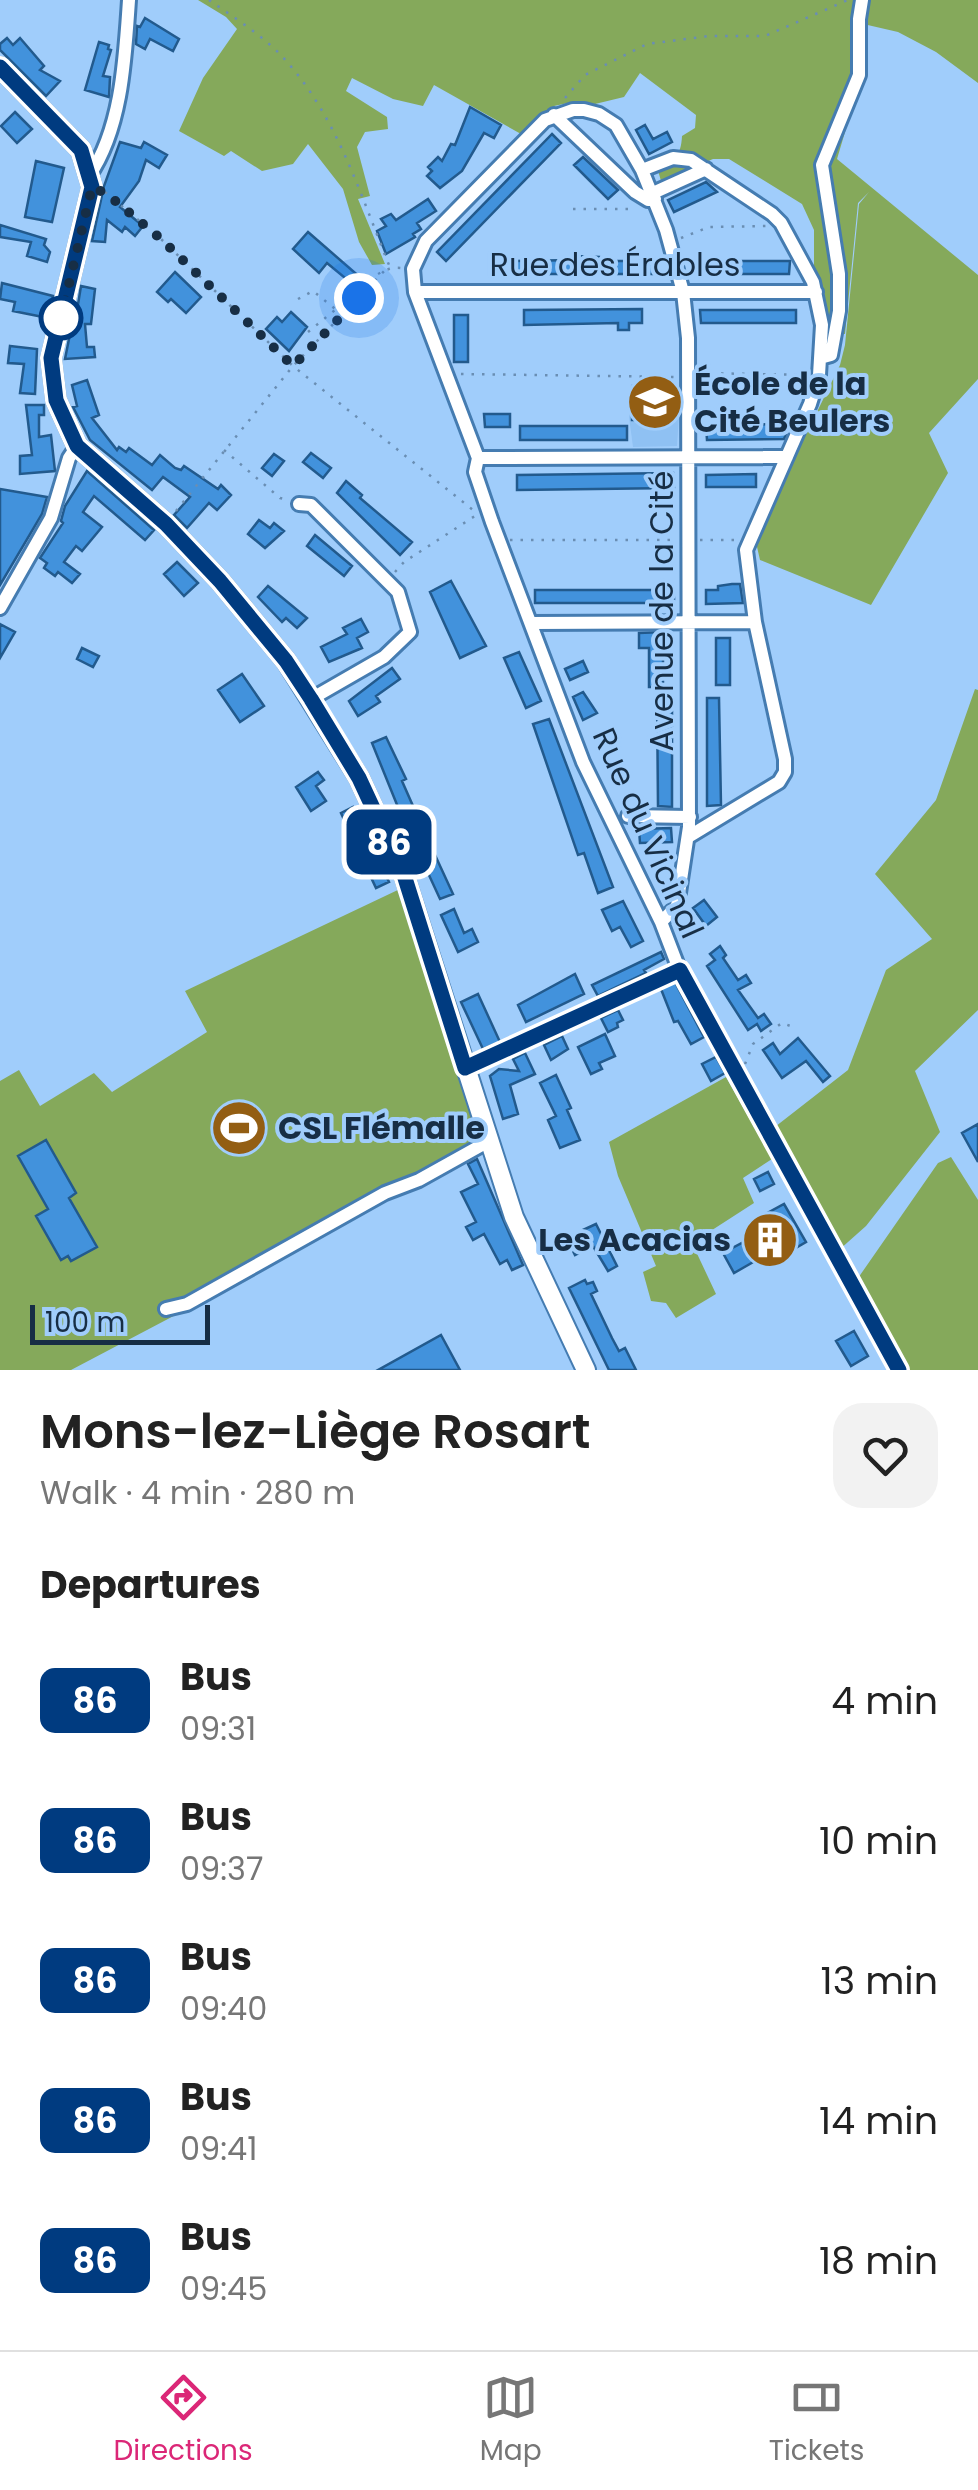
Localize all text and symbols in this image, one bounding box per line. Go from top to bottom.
street label: Rue des Érables [489,242,741,287]
your location [334,273,384,323]
unlabelled marker [40,297,82,339]
place label: École de la Cité Beulers [694,361,890,443]
school or university icon: École de la Cité Beulers [625,372,685,432]
street label: Avenue de la Cité [639,471,684,751]
street label: Rue du Vicinal [582,721,715,945]
line badge: 86 [344,810,434,874]
text: 86 [367,818,411,867]
sports icon: CSL Flémalle [209,1098,269,1158]
place label: CSL Flémalle [278,1105,485,1150]
building icon: Les Acacias [740,1210,800,1270]
place label: Les Acacias [538,1217,731,1262]
scale bar [30,1300,210,1344]
text: 100 m [45,1303,125,1342]
text: Mons-lez-Liège Rosart [40,1398,590,1465]
button: heart [833,1403,938,1508]
text: Walk · 4 min · 280 m [40,1470,355,1515]
text: Departures [40,1558,261,1611]
text: Bus [180,1650,252,1703]
text: 4 min [831,1674,938,1727]
text: 86 [73,1676,117,1725]
text: 09:31 [180,1706,256,1751]
text: Bus [180,1790,252,1843]
text: 10 min [819,1814,938,1867]
text: 86 [73,1816,117,1865]
text: 09:37 [180,1846,263,1891]
text: Bus [180,1930,252,1983]
text: 13 min [821,1954,938,2007]
text: 86 [73,1956,117,2005]
text: 09:40 [180,1986,267,2031]
text: Bus [180,2070,252,2123]
text: 14 min [819,2094,938,2147]
text: 86 [73,2096,117,2145]
text: 09:41 [180,2126,257,2171]
text: Bus [180,2210,252,2263]
text: 18 min [819,2234,938,2287]
text: 86 [73,2236,117,2285]
text: 09:45 [180,2266,267,2311]
tab: Directions [114,2370,253,2472]
tab: Map [480,2370,542,2472]
tab: Tickets [769,2370,864,2472]

